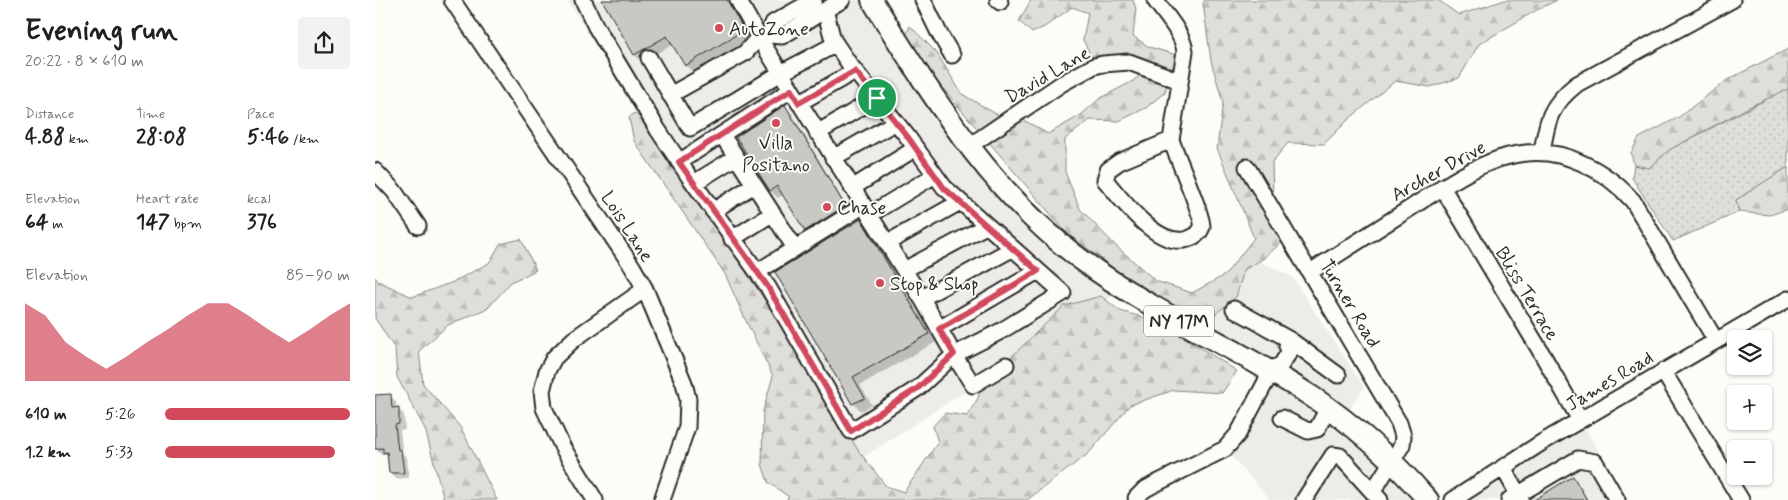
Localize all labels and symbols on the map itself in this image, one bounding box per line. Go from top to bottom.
place label: AutoZone [729,17,809,42]
marker: AutoZone [713,22,725,34]
street label: David Lane [1001,41,1095,110]
pin [856,77,898,119]
marker: Villa Positano [770,117,782,129]
place label: Villa Positano [742,131,810,178]
street label: Archer Drive [1387,135,1490,208]
street label: Lois Lane [595,187,659,267]
place label: Chase [837,196,886,221]
marker: Chase [821,201,833,213]
street label: Bliss Terrace [1489,242,1565,345]
street label: Turner Road [1314,255,1386,353]
place label: Stop & Shop [890,272,979,297]
marker: Stop & Shop [874,277,886,289]
road number: NY 17M [1144,306,1214,336]
street label: James Road [1561,345,1658,417]

